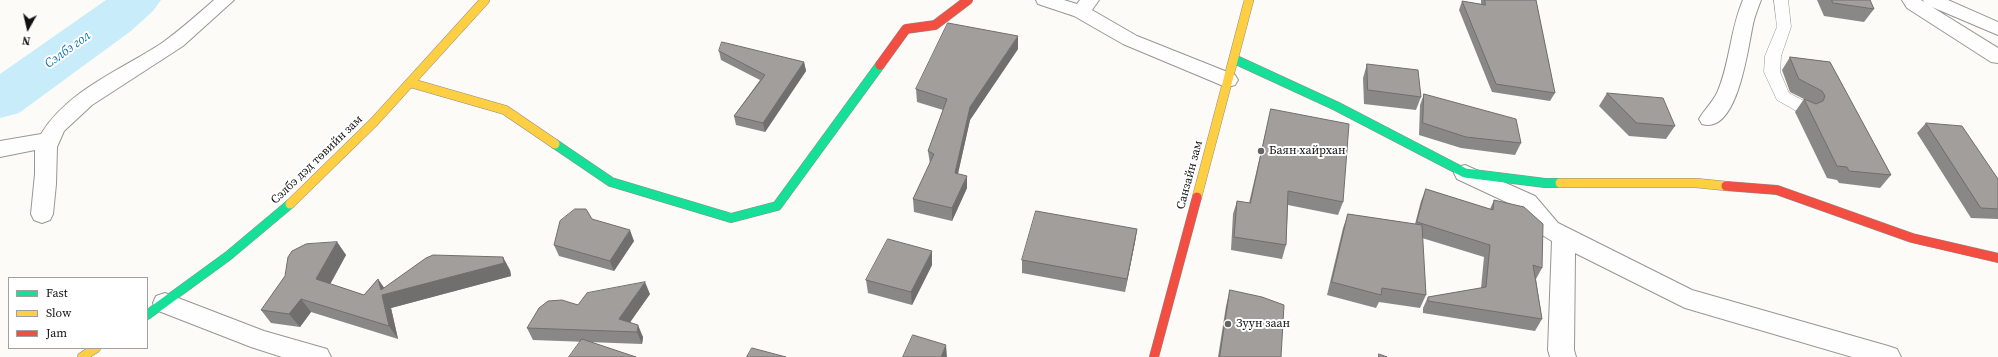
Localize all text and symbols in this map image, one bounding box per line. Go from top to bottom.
north arrow [8,8,48,48]
water label: Сэлбэ гол [42,28,94,72]
text: N [21,32,31,48]
street label: Сэлбэ дэд төвийн зам [268,112,366,208]
street label: Санзайн зам [1174,139,1206,211]
place label: Баян хайрхан [1269,144,1346,158]
marker: Баян хайрхан [1256,146,1266,156]
legend [8,277,148,349]
text: Fast [46,285,68,301]
text: Slow [46,305,71,321]
place label: Зуун заан [1236,317,1290,331]
marker: Зуун заан [1223,319,1233,329]
text: Jam [46,325,67,341]

